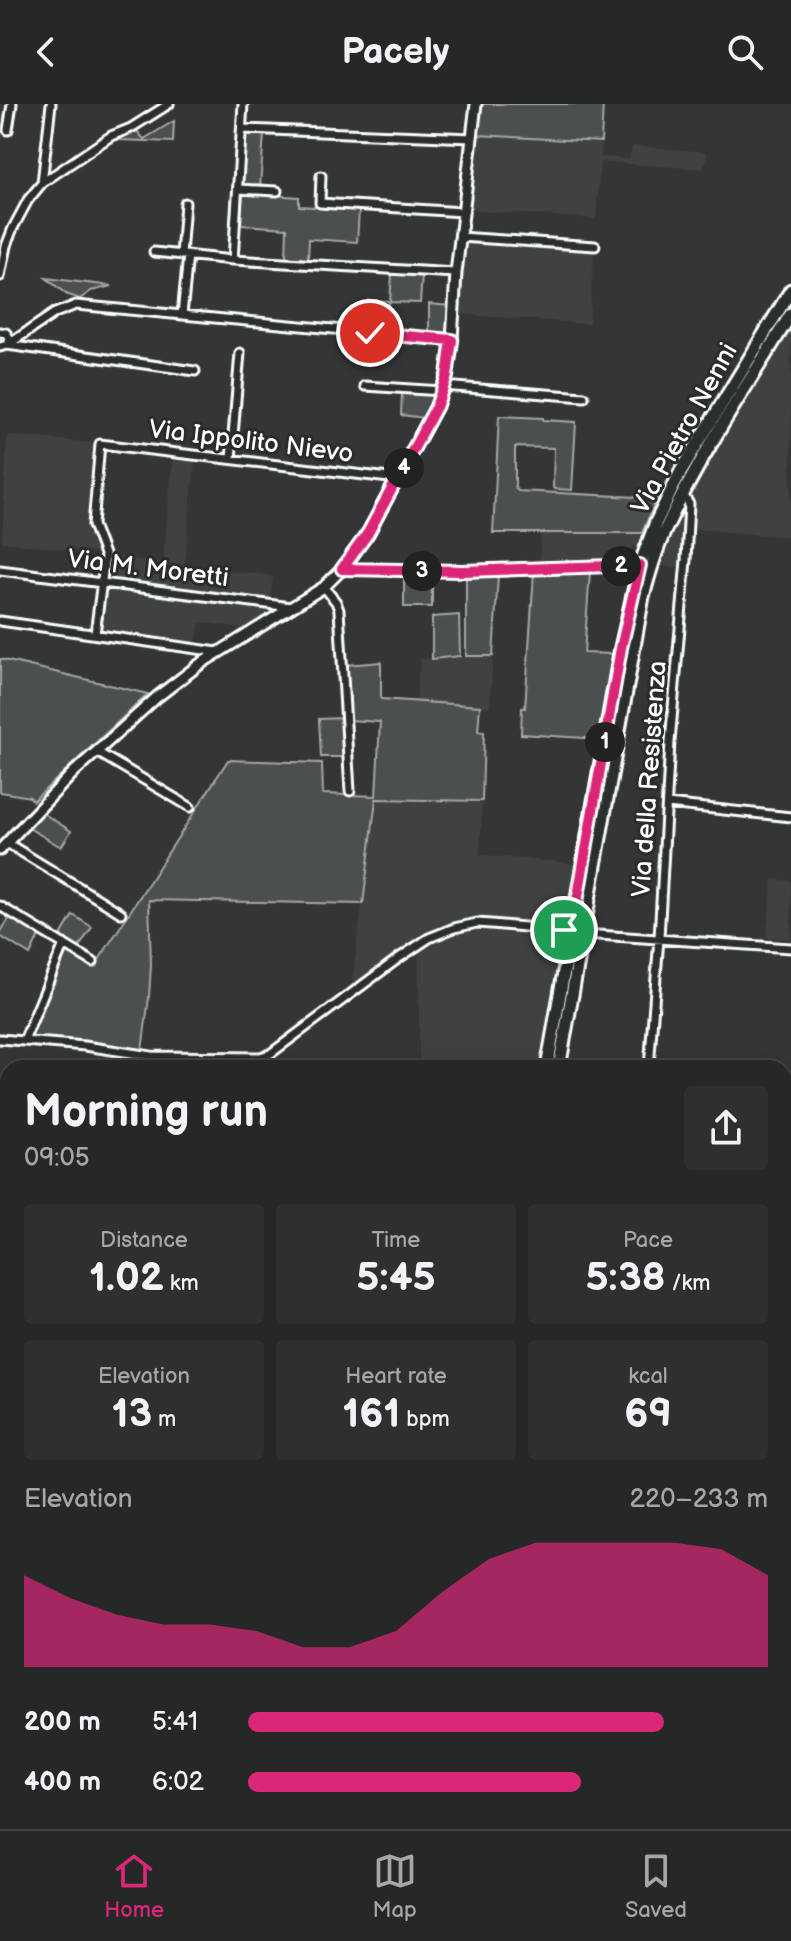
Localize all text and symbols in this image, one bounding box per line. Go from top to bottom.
icon: back [24,30,68,74]
icon: search [723,30,767,74]
text: Pacely [342,31,449,74]
pin [336,299,404,367]
icon: check [348,311,392,355]
street label: Via Pietro Nenni [625,338,745,520]
street label: Via Ippolito Nievo [147,414,355,470]
pin: 4 [384,448,424,488]
text: 4 [398,454,410,481]
street label: Via M. Moretti [66,544,230,594]
pin: 2 [601,546,641,586]
pin: 3 [402,551,442,591]
text: 2 [614,552,628,579]
text: 3 [416,557,428,584]
street label: Via della Resistenza [626,660,674,898]
pin: 1 [585,722,625,762]
text: 1 [600,728,610,755]
pin [530,896,598,964]
icon: arrive [542,908,586,952]
text: Morning run [24,1086,268,1139]
button: share [684,1086,768,1170]
text: 09:05 [24,1143,90,1174]
text: Distance [100,1227,188,1254]
text: Time [372,1227,420,1254]
text: Pace [623,1227,673,1254]
text: 1.02 [89,1254,164,1302]
text: 5:45 [356,1254,436,1302]
text: 5:38 [586,1254,666,1302]
text: km [164,1270,199,1297]
text: /km [666,1270,710,1297]
text: Elevation [98,1363,190,1390]
text: Heart rate [345,1363,447,1390]
text: kcal [628,1363,668,1390]
text: 13 [112,1390,152,1438]
text: 161 [342,1390,400,1438]
text: 69 [624,1390,672,1438]
text: m [152,1406,176,1433]
text: bpm [400,1406,450,1433]
text: Elevation [24,1484,132,1515]
text: 220–233 m [630,1484,768,1515]
text: 200 m [24,1707,101,1738]
text: 5:41 [152,1707,198,1738]
text: 400 m [24,1767,101,1798]
text: 6:02 [152,1767,204,1798]
tab: Home [104,1849,164,1924]
tab: Map [372,1849,417,1924]
tab: Saved [625,1849,687,1924]

